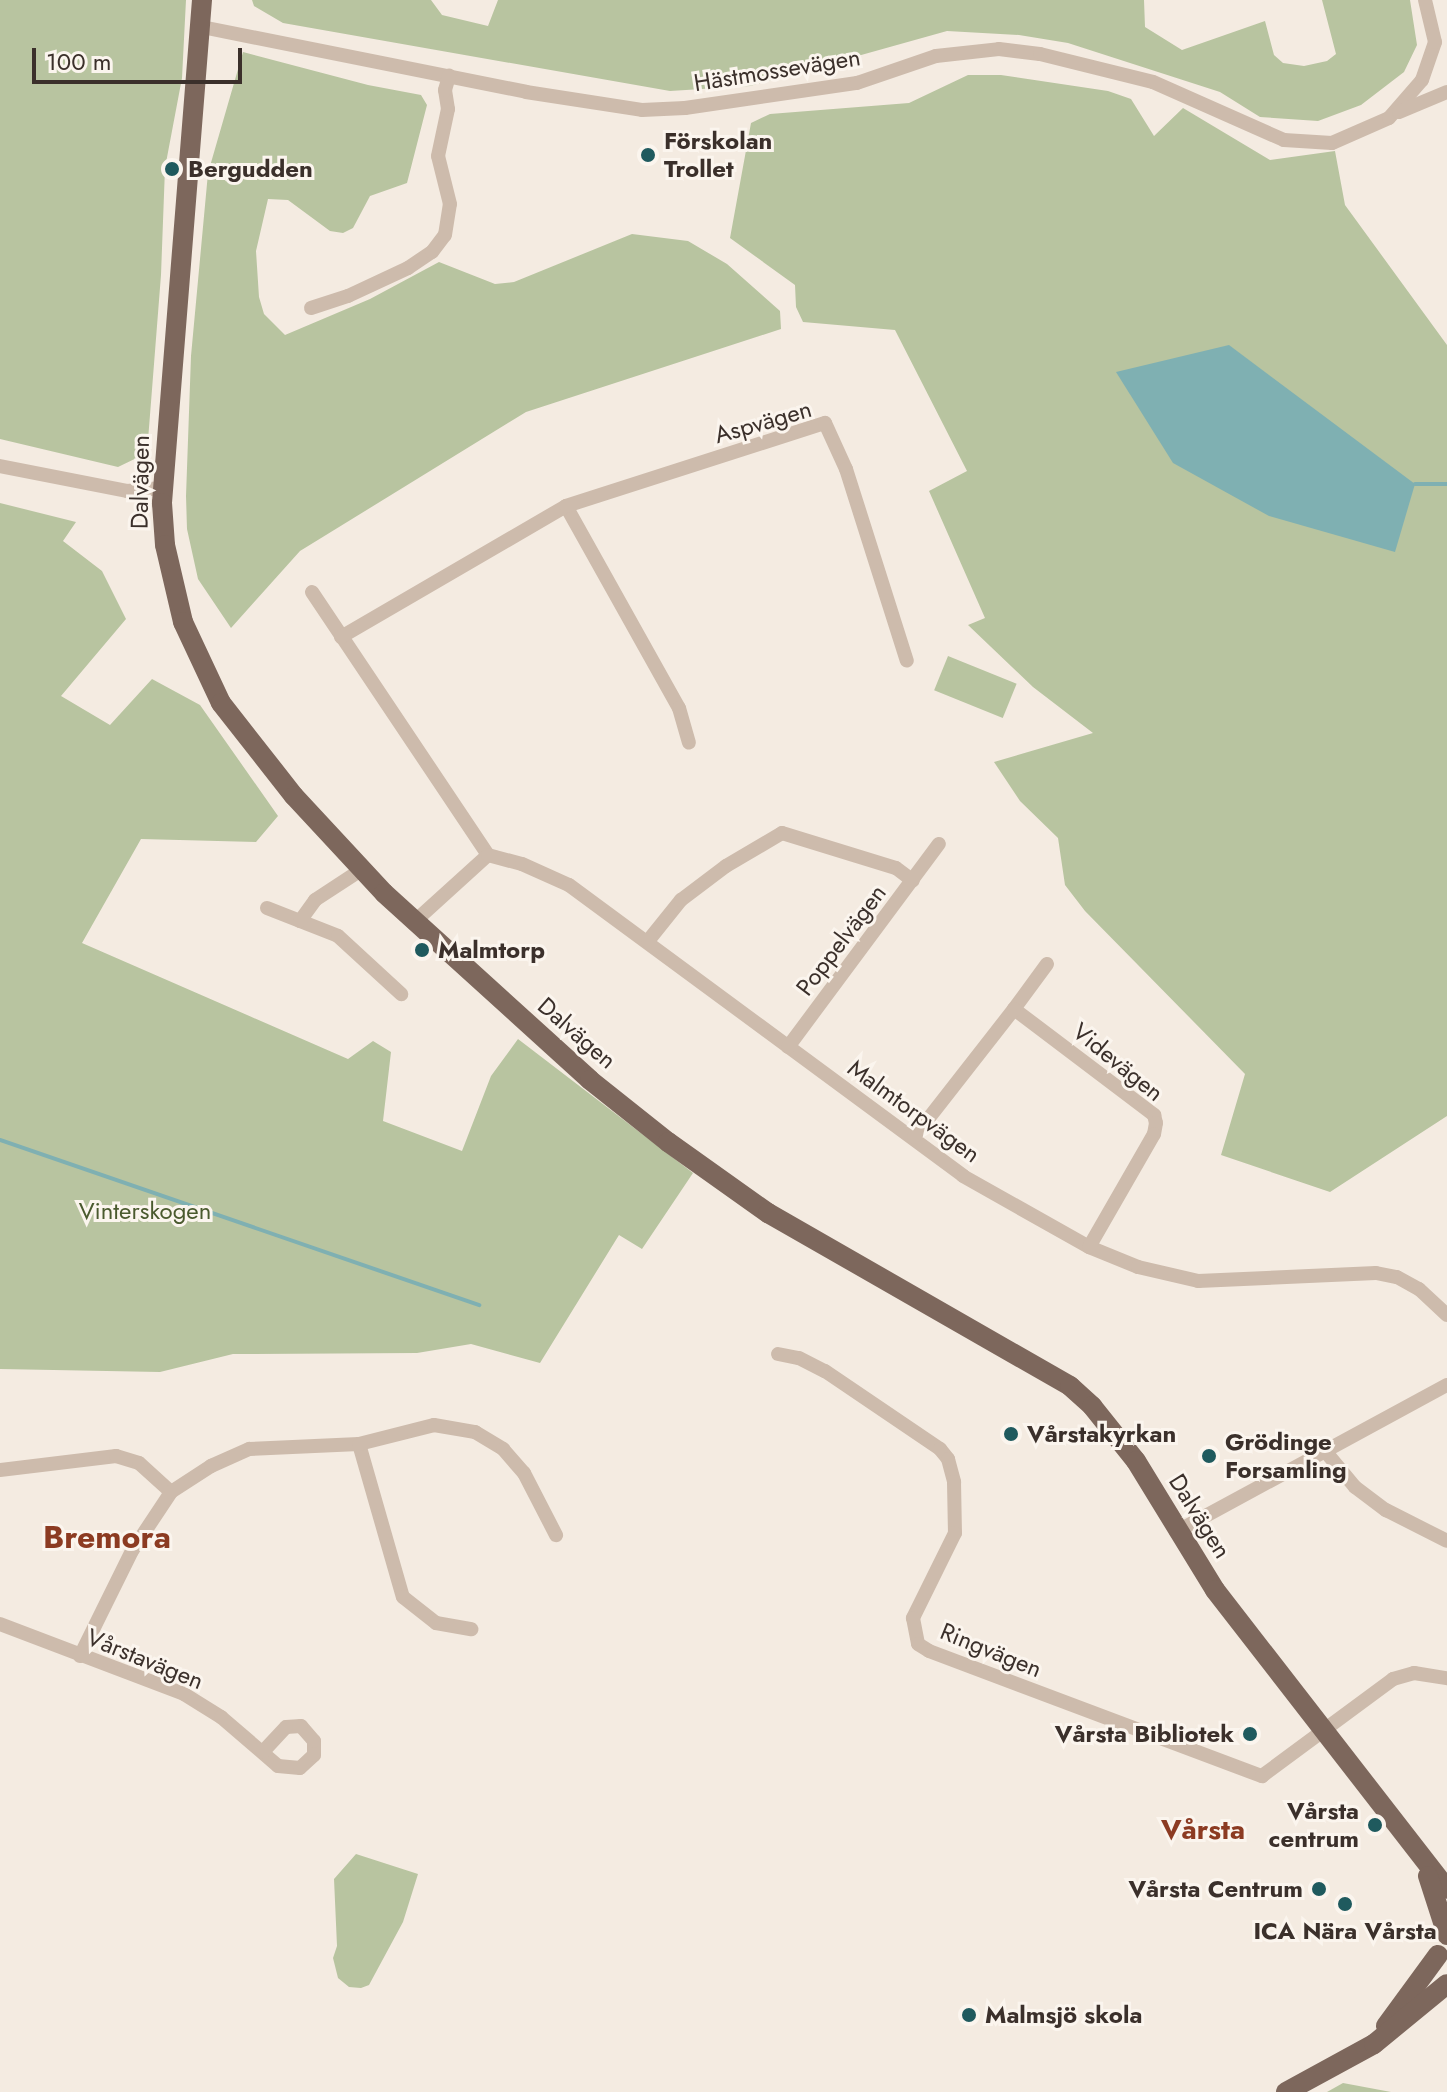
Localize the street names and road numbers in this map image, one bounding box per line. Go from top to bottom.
street label: Hästmossevägen [692,43,862,97]
street label: Aspvägen [711,394,815,450]
street label: Dalvägen [125,435,155,529]
street label: Poppelvägen [790,879,892,1001]
street label: Dalvägen [532,991,622,1075]
street label: Videvägen [1067,1017,1169,1107]
street label: Malmtorpvägen [842,1053,986,1169]
street label: Dalvägen [1163,1468,1237,1564]
street label: Ringvägen [936,1617,1046,1683]
street label: Vårstavägen [82,1623,208,1695]

